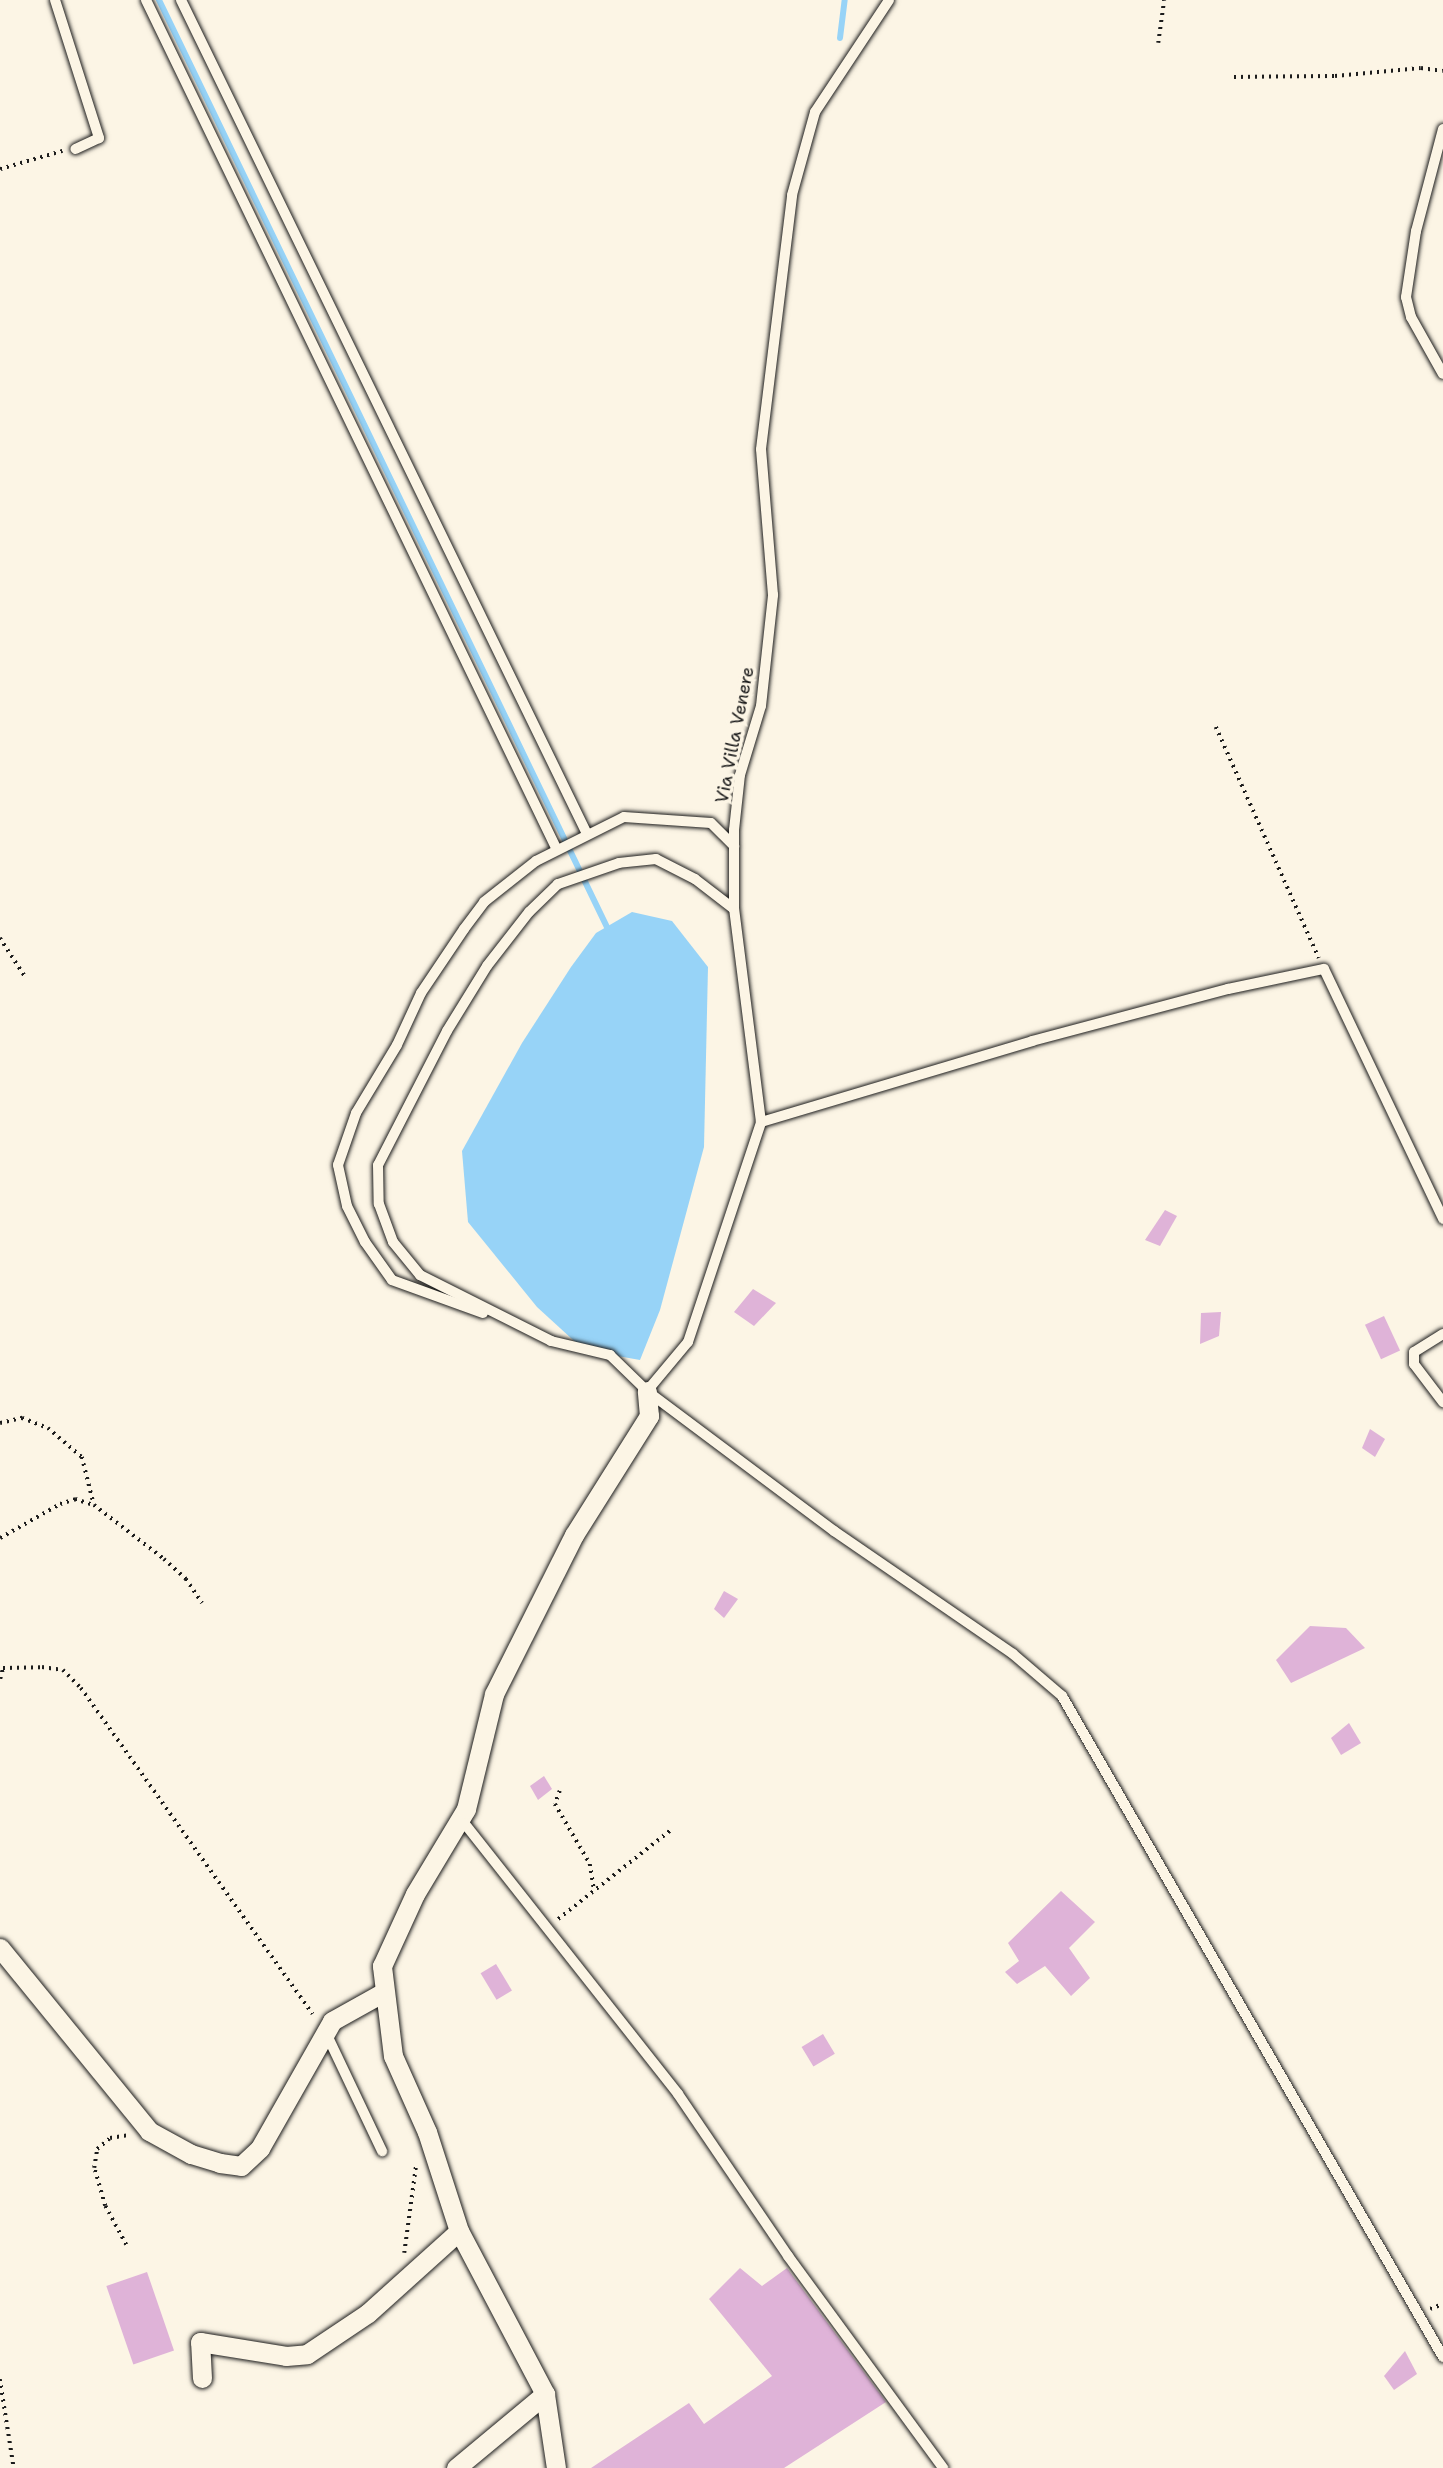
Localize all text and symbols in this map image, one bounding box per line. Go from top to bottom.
street label: Via Villa Venere [711,665,759,805]

